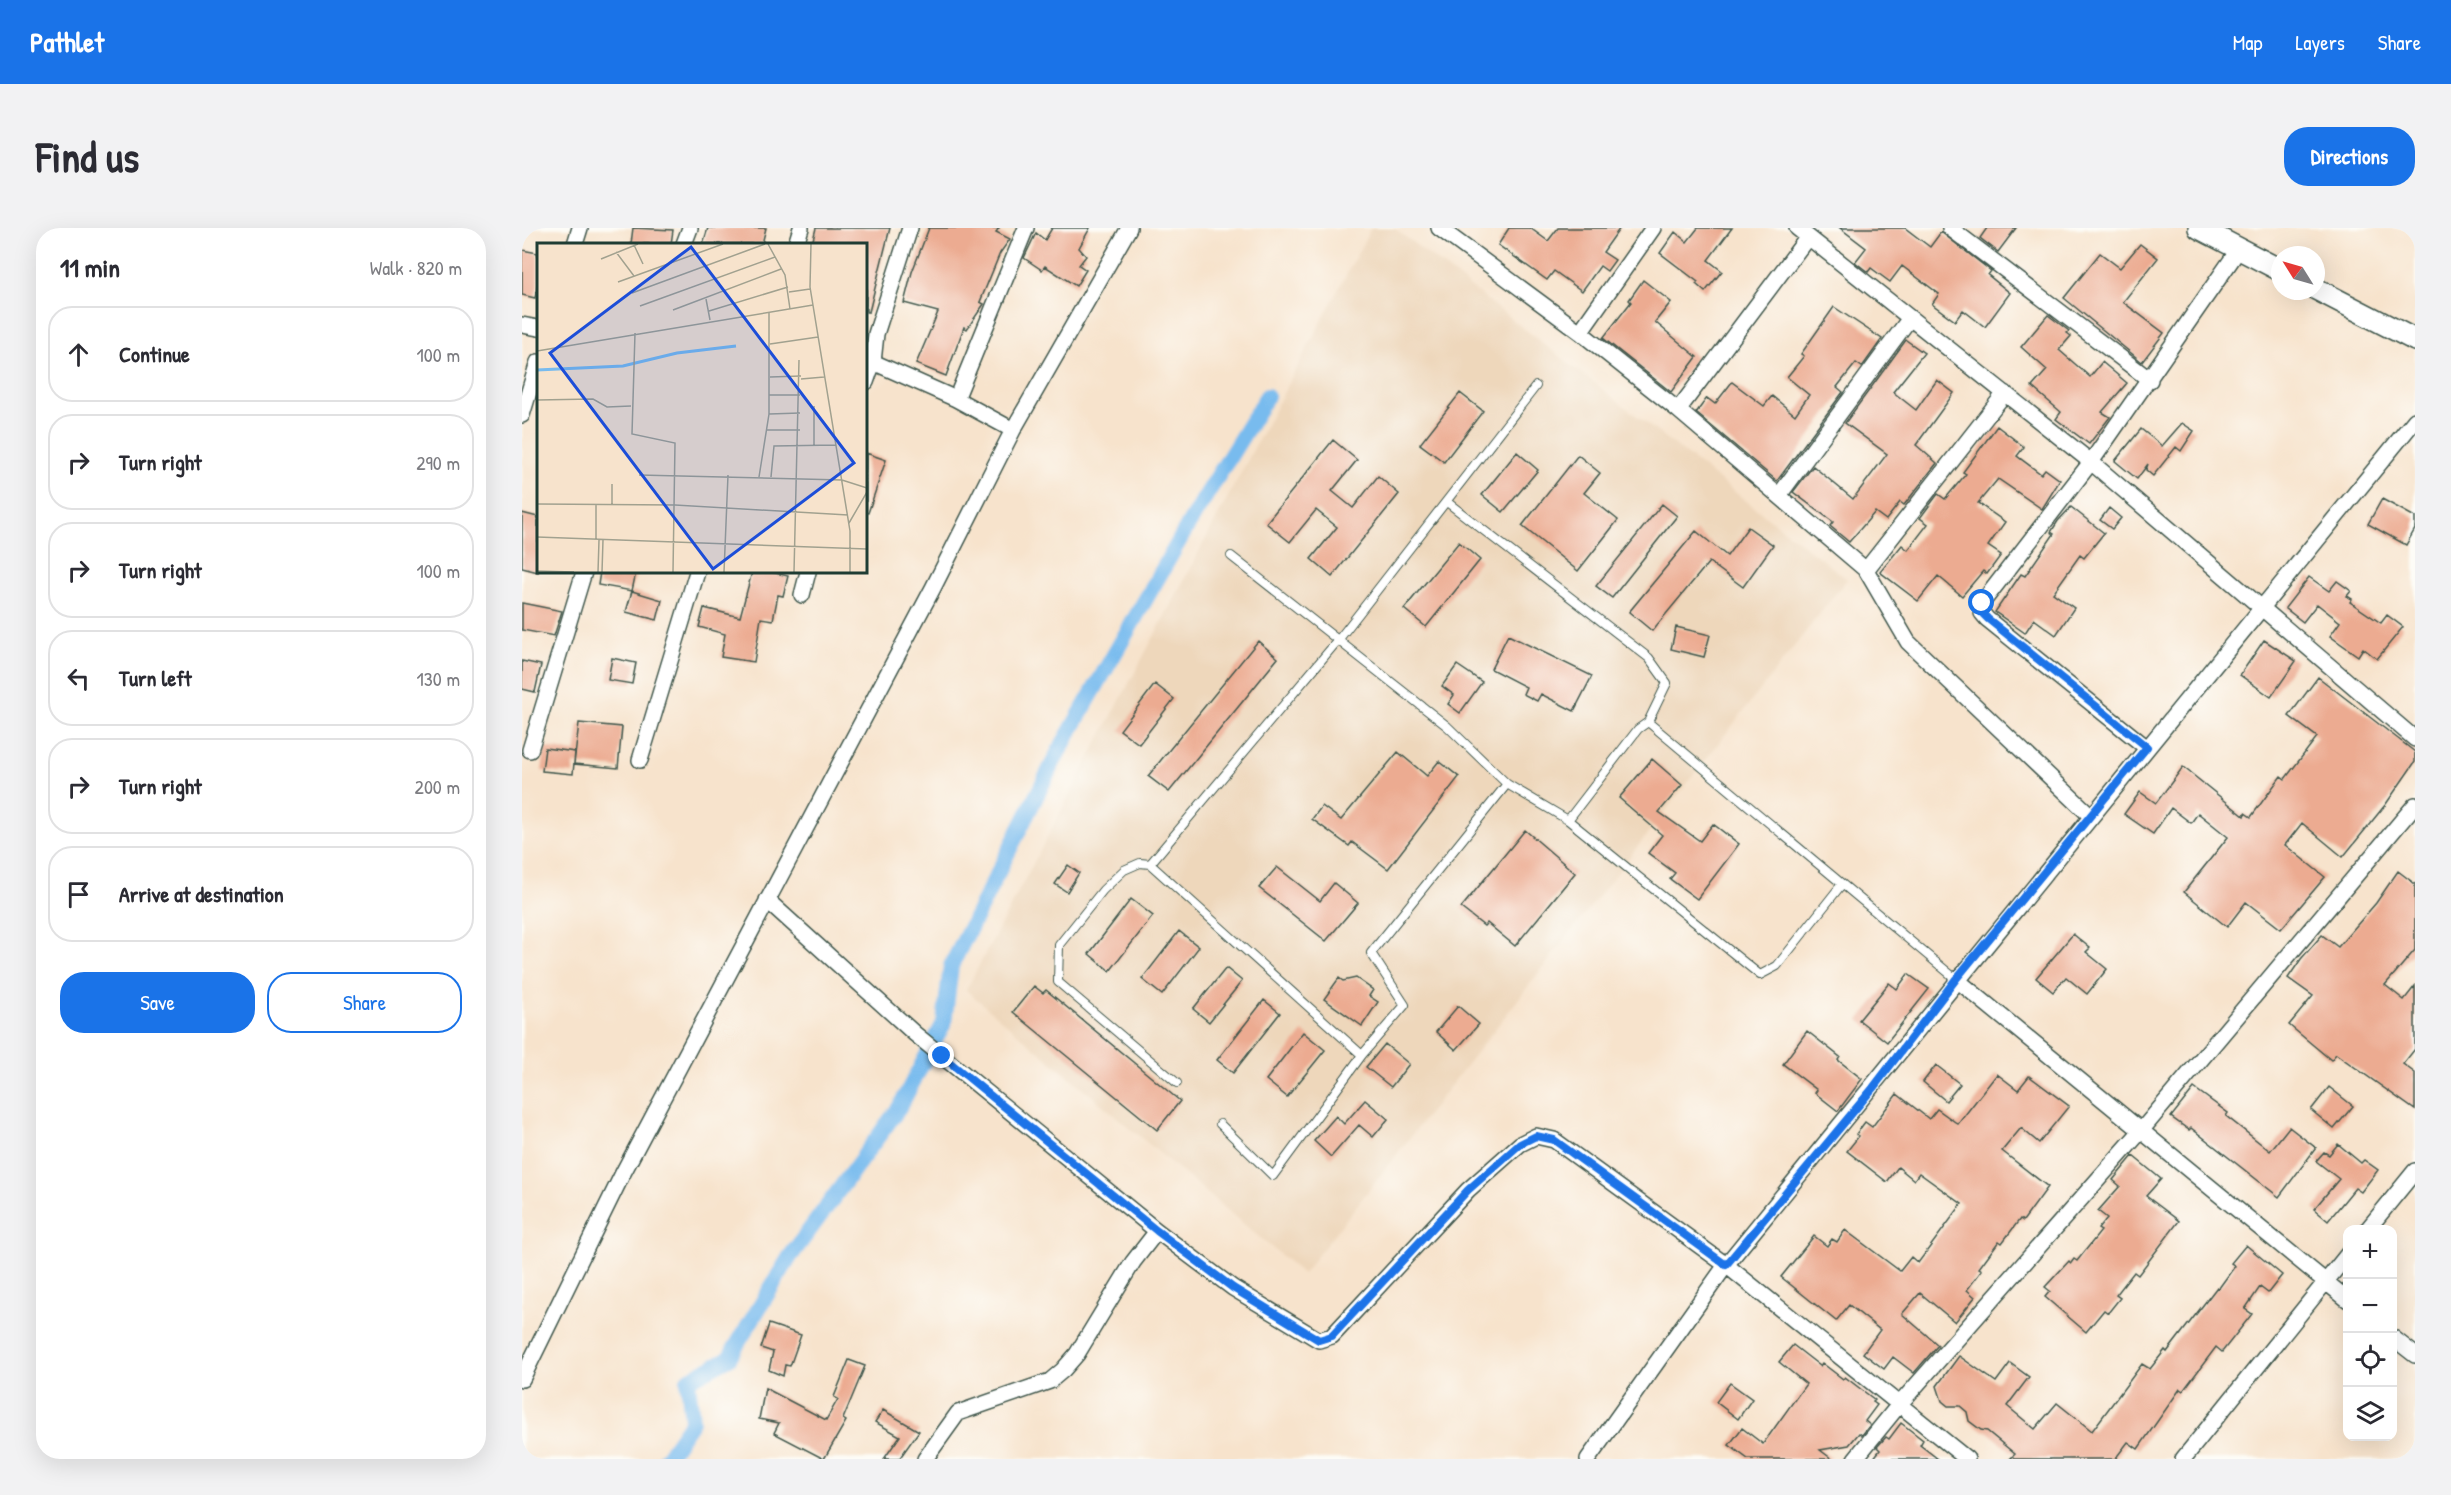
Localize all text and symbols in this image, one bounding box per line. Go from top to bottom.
text: Pathlet [30,23,104,61]
text: Map [2233,28,2262,57]
text: Layers [2295,28,2345,57]
text: Share [2378,28,2421,57]
button: Directions [2284,127,2415,186]
text: Find us [36,128,139,185]
inset map [537,243,867,573]
north arrow [2271,246,2325,300]
text: 11 min [60,250,120,285]
text: Walk · 820 m [370,254,462,281]
icon: ahead [62,338,95,371]
text: Continue [119,339,190,369]
text: 100 m [417,341,460,368]
icon: right [62,446,95,479]
text: Turn right [119,447,202,477]
text: 290 m [416,449,460,476]
icon: right [62,554,95,587]
text: Turn right [119,555,202,585]
text: 100 m [417,557,460,584]
route start [1968,589,1994,615]
icon: left [62,662,95,695]
text: Turn left [119,663,192,693]
text: 130 m [417,665,460,692]
icon: right [62,770,95,803]
text: Turn right [119,771,202,801]
text: 200 m [415,773,460,800]
icon: arrive [62,878,95,911]
text: Arrive at destination [119,879,284,909]
button: Save [60,972,255,1033]
button: Share [267,972,462,1033]
route end [928,1042,954,1068]
map controls [2343,1225,2397,1441]
button: + [2343,1225,2397,1279]
button: − [2343,1279,2397,1333]
button: locate [2343,1333,2397,1387]
button: layers [2343,1387,2397,1441]

